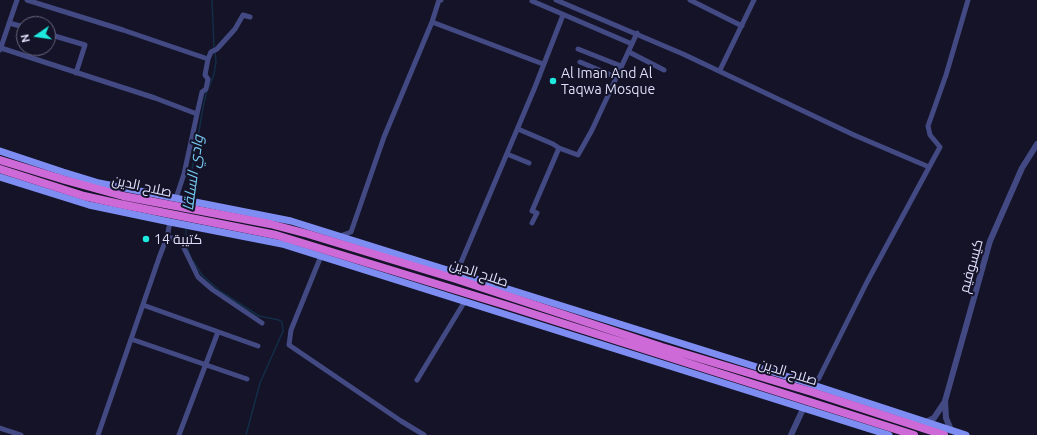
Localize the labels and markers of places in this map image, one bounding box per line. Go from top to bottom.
place label: Al Iman And Al Taqwa Mosque [561,65,655,98]
marker: Al Iman And Al Taqwa Mosque [548,76,558,86]
place label: كتيبة 14 [154,231,202,247]
marker: كتيبة 14 [141,234,151,244]

